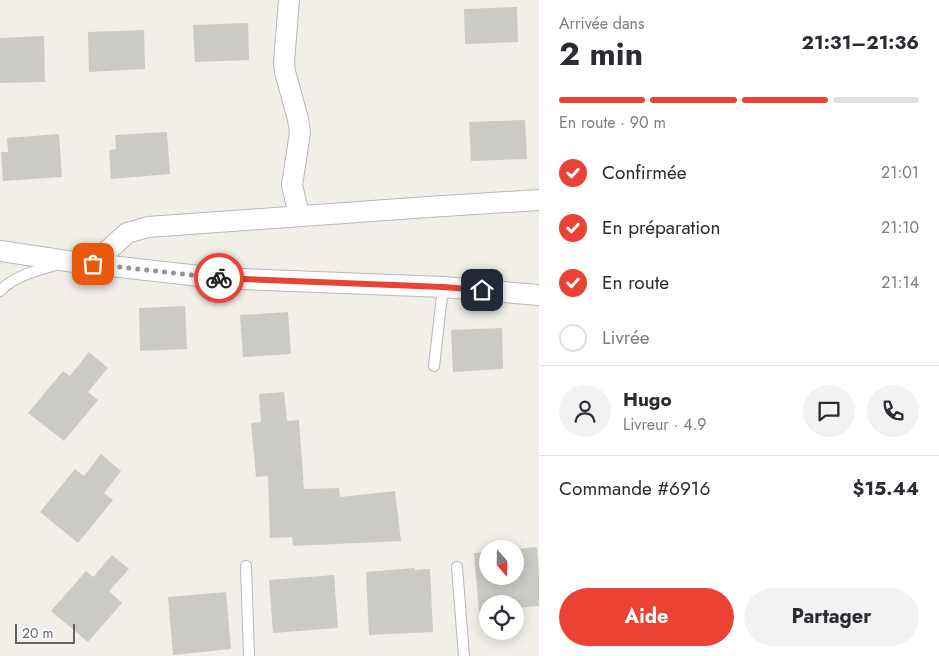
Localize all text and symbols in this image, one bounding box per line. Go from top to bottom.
text: Arrivée dans [559,12,644,35]
text: 21:31–21:36 [802,29,919,56]
text: 2 min [559,31,643,77]
text: En route · 90 m [559,111,666,134]
icon: check [559,159,587,187]
text: Confirmée [602,159,687,186]
text: 21:01 [881,161,919,184]
icon: check [559,214,587,242]
text: En préparation [602,214,720,241]
text: 21:10 [881,216,919,239]
pin [72,243,114,285]
icon: bag [79,250,107,278]
courier [194,253,244,303]
icon: bike [205,264,233,292]
pin [461,269,503,311]
icon: check [559,269,587,297]
text: En route [602,269,669,296]
text: 21:14 [881,271,919,294]
icon: home [468,276,496,304]
text: Livrée [602,324,650,351]
button: person [559,385,611,437]
button: chat [803,385,855,437]
button: phone [867,385,919,437]
text: Hugo [623,386,672,413]
text: Livreur · 4.9 [623,413,707,436]
text: Commande #6916 [559,475,710,502]
text: $15.44 [853,475,919,502]
north arrow [479,540,524,585]
map controls [479,540,524,640]
button: Aide [559,588,734,646]
button: Partager [744,588,919,646]
button: locate [479,595,524,640]
scale bar [15,621,75,644]
text: 20 m [22,623,54,643]

